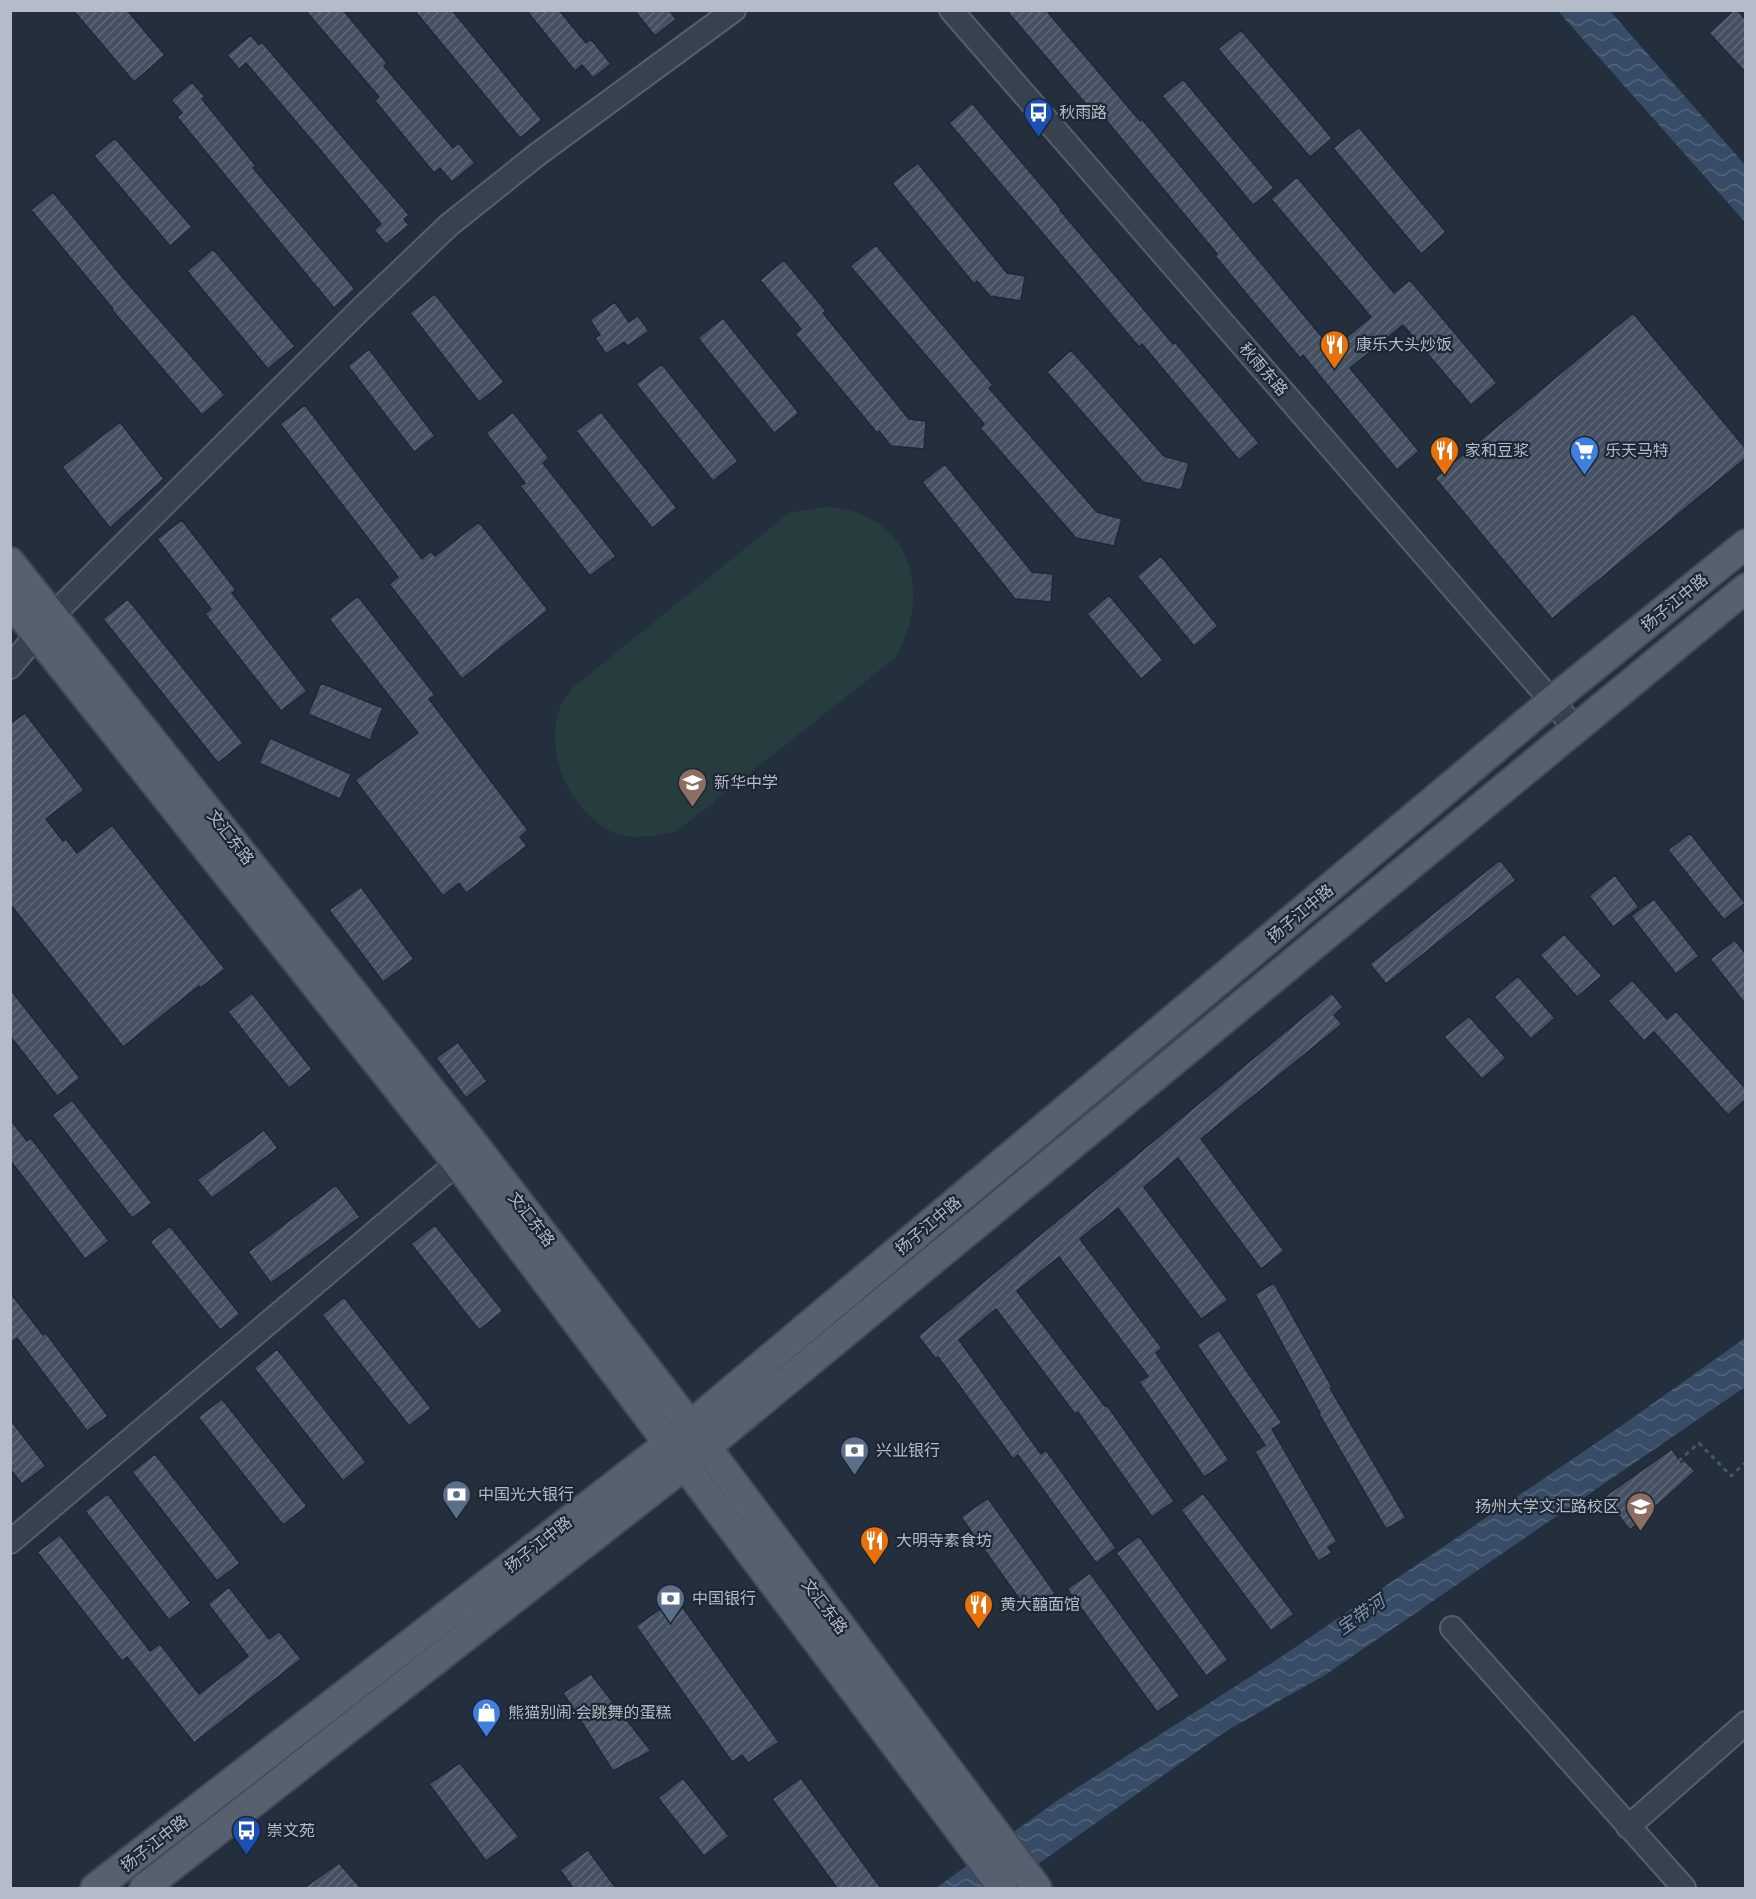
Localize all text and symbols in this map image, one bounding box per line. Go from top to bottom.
bus stop icon: 秋雨路 [1022,96,1054,138]
place label: 秋雨路 [1059,102,1107,122]
restaurant icon: 康乐大头炒饭 [1319,328,1351,370]
place label: 康乐大头炒饭 [1356,334,1452,354]
street label: 秋雨东路 [1235,338,1293,400]
restaurant icon: 家和豆浆 [1428,434,1460,476]
supermarket icon: 乐天马特 [1568,434,1600,476]
place label: 家和豆浆 [1465,440,1529,460]
place label: 乐天马特 [1605,440,1669,460]
street label: 扬子江中路 [1637,569,1711,635]
school or university icon: 新华中学 [677,766,709,808]
place label: 新华中学 [714,772,778,792]
street label: 文汇东路 [203,806,259,868]
street label: 扬子江中路 [1263,880,1337,946]
street label: 文汇东路 [504,1188,560,1250]
street label: 扬子江中路 [891,1192,965,1258]
bank icon: 兴业银行 [839,1434,871,1476]
place label: 兴业银行 [876,1440,940,1460]
bank icon: 中国光大银行 [441,1478,473,1520]
place label: 中国光大银行 [478,1484,574,1504]
school or university icon: 扬州大学文汇路校区 [1624,1490,1656,1532]
place label: 扬州大学文汇路校区 [1475,1496,1619,1516]
street label: 扬子江中路 [500,1511,576,1577]
restaurant icon: 大明寺素食坊 [859,1524,891,1566]
place label: 大明寺素食坊 [896,1530,992,1550]
street label: 文汇东路 [798,1574,852,1638]
bank icon: 中国银行 [655,1582,687,1624]
place label: 中国银行 [692,1588,756,1608]
restaurant icon: 黄大囍面馆 [963,1588,995,1630]
water label: 宝带河 [1332,1588,1392,1639]
place label: 黄大囍面馆 [1000,1594,1080,1614]
shop icon: 熊猫别闹·会跳舞的蛋糕 [471,1696,503,1738]
place label: 熊猫别闹·会跳舞的蛋糕 [508,1702,671,1722]
street label: 扬子江中路 [116,1810,192,1876]
bus stop icon: 崇文苑 [230,1814,262,1856]
place label: 崇文苑 [267,1820,315,1840]

